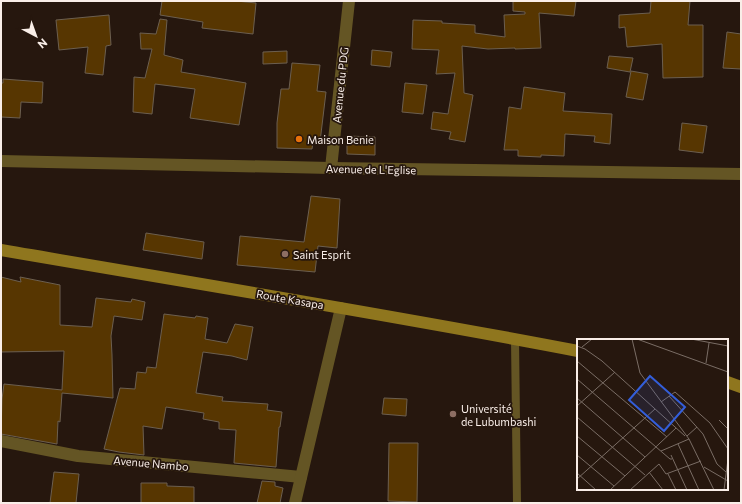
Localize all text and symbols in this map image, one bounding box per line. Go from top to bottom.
north arrow [16,16,56,56]
text: N [36,36,50,52]
street label: Avenue du PDG [330,46,350,124]
place label: Maison Benie [307,133,374,146]
marker: Maison Benie [294,134,304,144]
street label: Avenue de L'Eglise [326,162,417,176]
place label: Saint Esprit [293,248,351,261]
marker: Saint Esprit [280,249,290,259]
street label: Route Kasapa [255,287,325,311]
inset map [577,339,728,490]
place label: Université de Lubumbashi [461,402,537,428]
marker: Université de Lubumbashi [448,409,458,419]
street label: Avenue Nambo [113,453,190,473]

